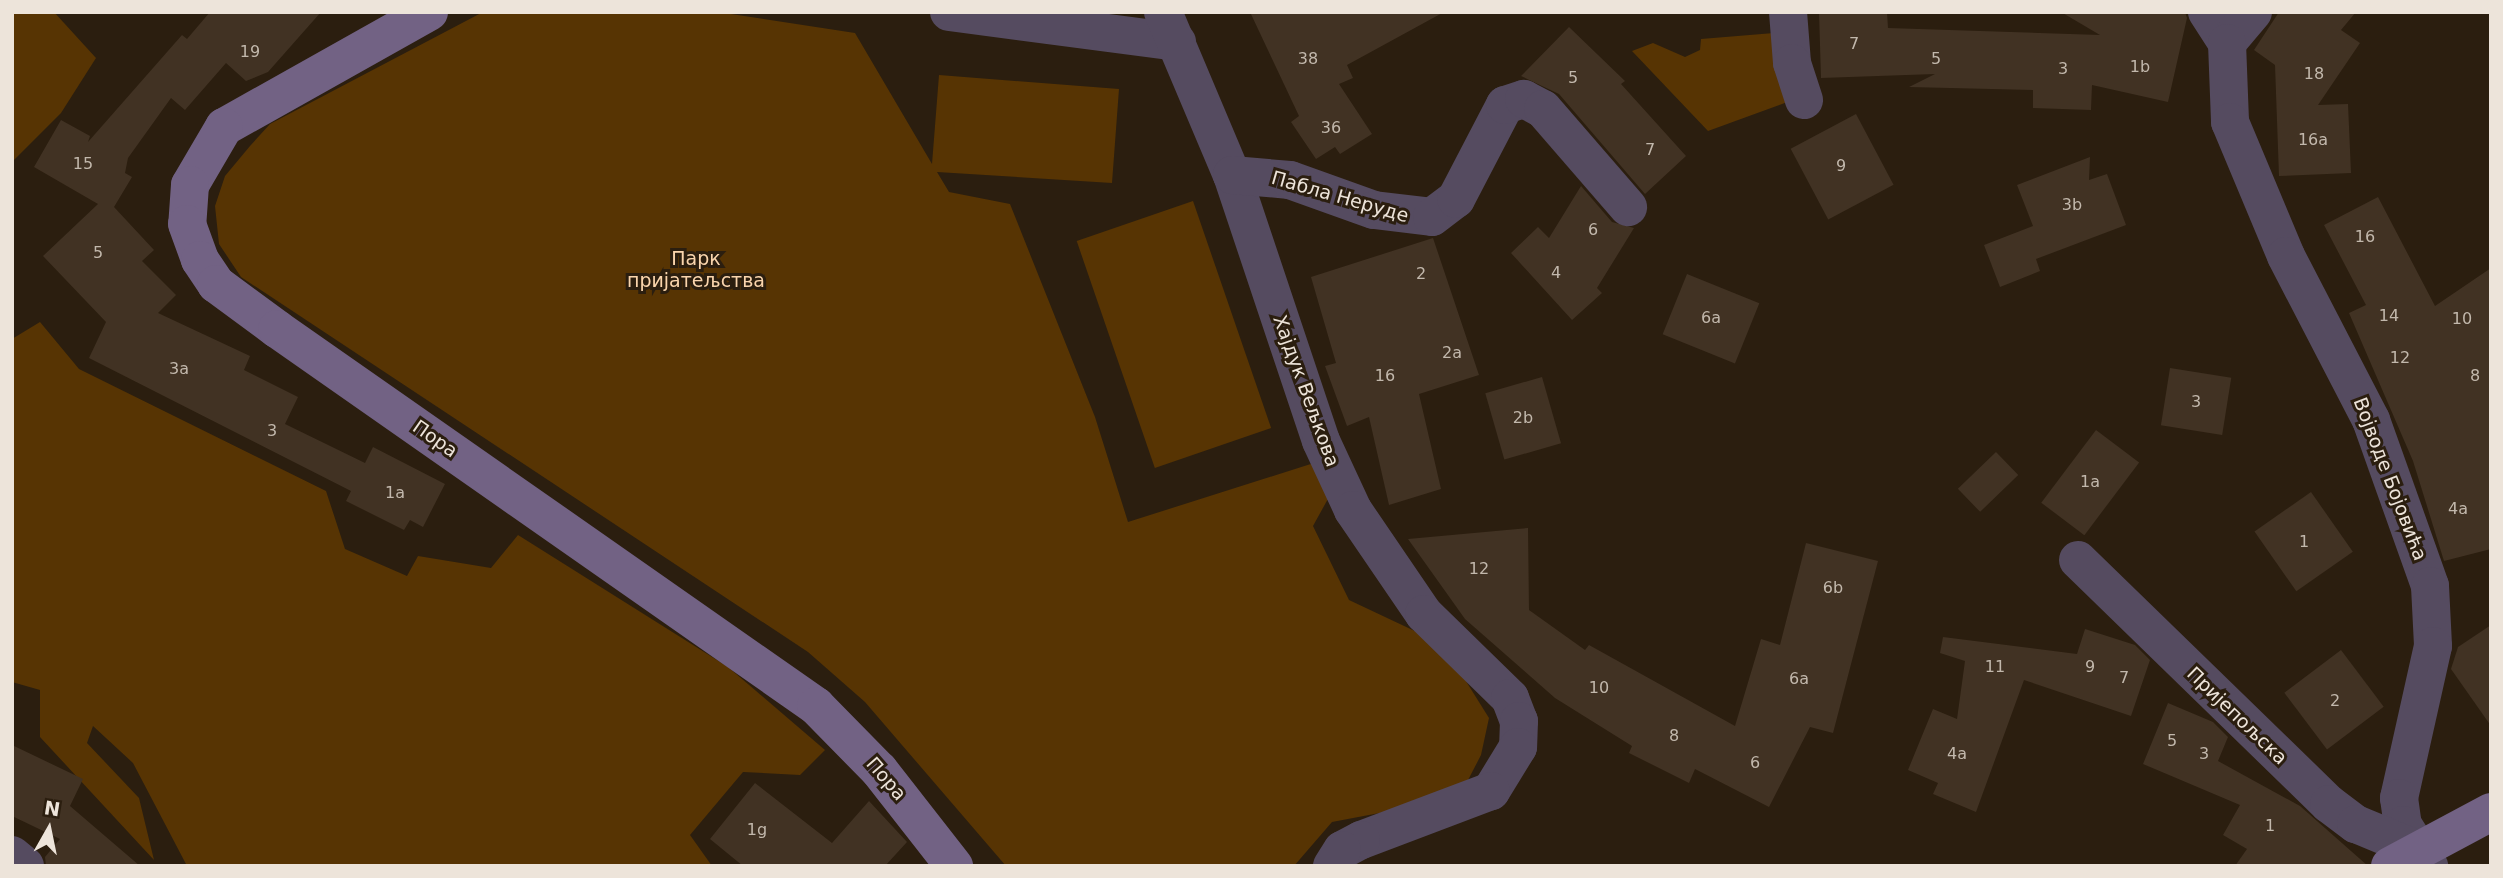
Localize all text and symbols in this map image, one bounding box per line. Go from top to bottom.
house number: 7 [1849,34,1859,54]
house number: 19 [240,42,260,62]
house number: 38 [1298,49,1318,69]
house number: 5 [1931,49,1941,69]
house number: 1b [2130,57,2150,77]
house number: 3 [2058,59,2068,79]
house number: 18 [2304,64,2324,84]
house number: 5 [1568,68,1578,88]
house number: 36 [1321,118,1341,138]
house number: 16a [2298,130,2328,150]
house number: 7 [1645,140,1655,160]
house number: 15 [73,154,93,174]
house number: 9 [1836,156,1846,176]
street label: Пабла Неруде [1269,167,1411,227]
house number: 3b [2062,195,2082,215]
house number: 6 [1588,220,1598,240]
house number: 16 [2355,227,2375,247]
house number: 5 [93,243,103,263]
park label: Парк пријатељства [627,248,765,292]
house number: 4 [1551,263,1561,283]
house number: 2 [1416,264,1426,284]
house number: 14 [2379,306,2399,326]
house number: 6a [1701,308,1721,328]
house number: 10 [2452,309,2472,329]
street label: Хајдук Вељкова [1268,312,1344,470]
house number: 2a [1442,343,1462,363]
house number: 12 [2390,348,2410,368]
house number: 3a [169,359,189,379]
house number: 16 [1375,366,1395,386]
house number: 8 [2470,366,2480,386]
house number: 3 [2191,392,2201,412]
street label: Војводе Бојовића [2348,394,2432,564]
house number: 2b [1513,408,1533,428]
street label: Пора [408,415,462,463]
house number: 3 [267,421,277,441]
house number: 1a [2080,472,2100,492]
house number: 1a [385,483,405,503]
house number: 4a [2448,499,2468,519]
house number: 1 [2299,532,2309,552]
house number: 12 [1469,559,1489,579]
house number: 6b [1823,578,1843,598]
house number: 11 [1985,657,2005,677]
house number: 9 [2085,657,2095,677]
street label: Пријепољска [2182,663,2292,769]
house number: 7 [2119,668,2129,688]
house number: 6a [1789,669,1809,689]
house number: 10 [1589,678,1609,698]
house number: 2 [2330,691,2340,711]
house number: 8 [1669,726,1679,746]
house number: 5 [2167,731,2177,751]
house number: 4a [1947,744,1967,764]
house number: 3 [2199,744,2209,764]
street label: Пора [861,753,911,805]
house number: 6 [1750,753,1760,773]
north arrow [14,794,84,864]
text: N [43,796,62,820]
house number: 1 [2265,816,2275,836]
house number: 1g [747,820,767,840]

